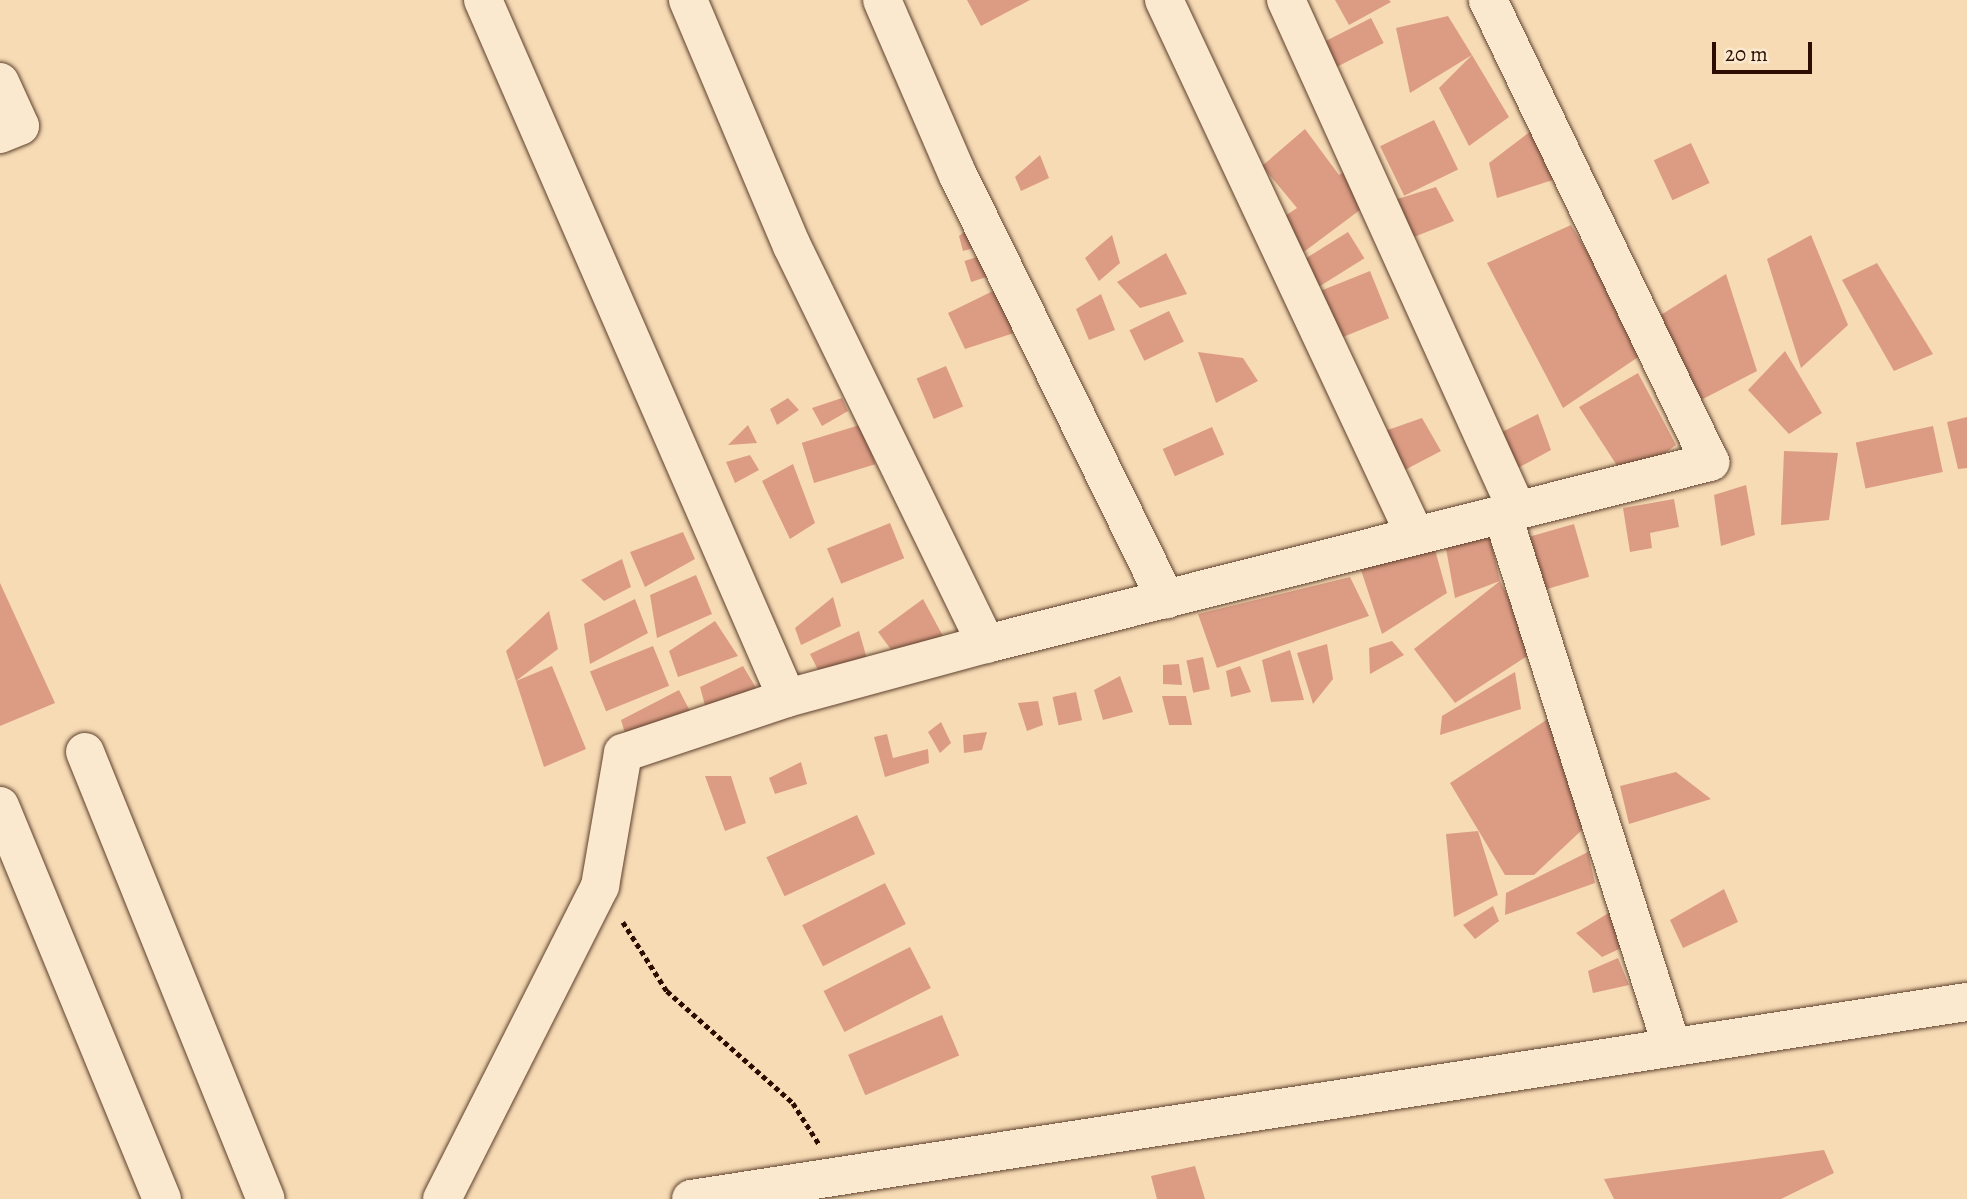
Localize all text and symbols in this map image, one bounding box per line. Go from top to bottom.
scale bar [1715,28,1815,72]
text: 20 m [1725,40,1768,68]

